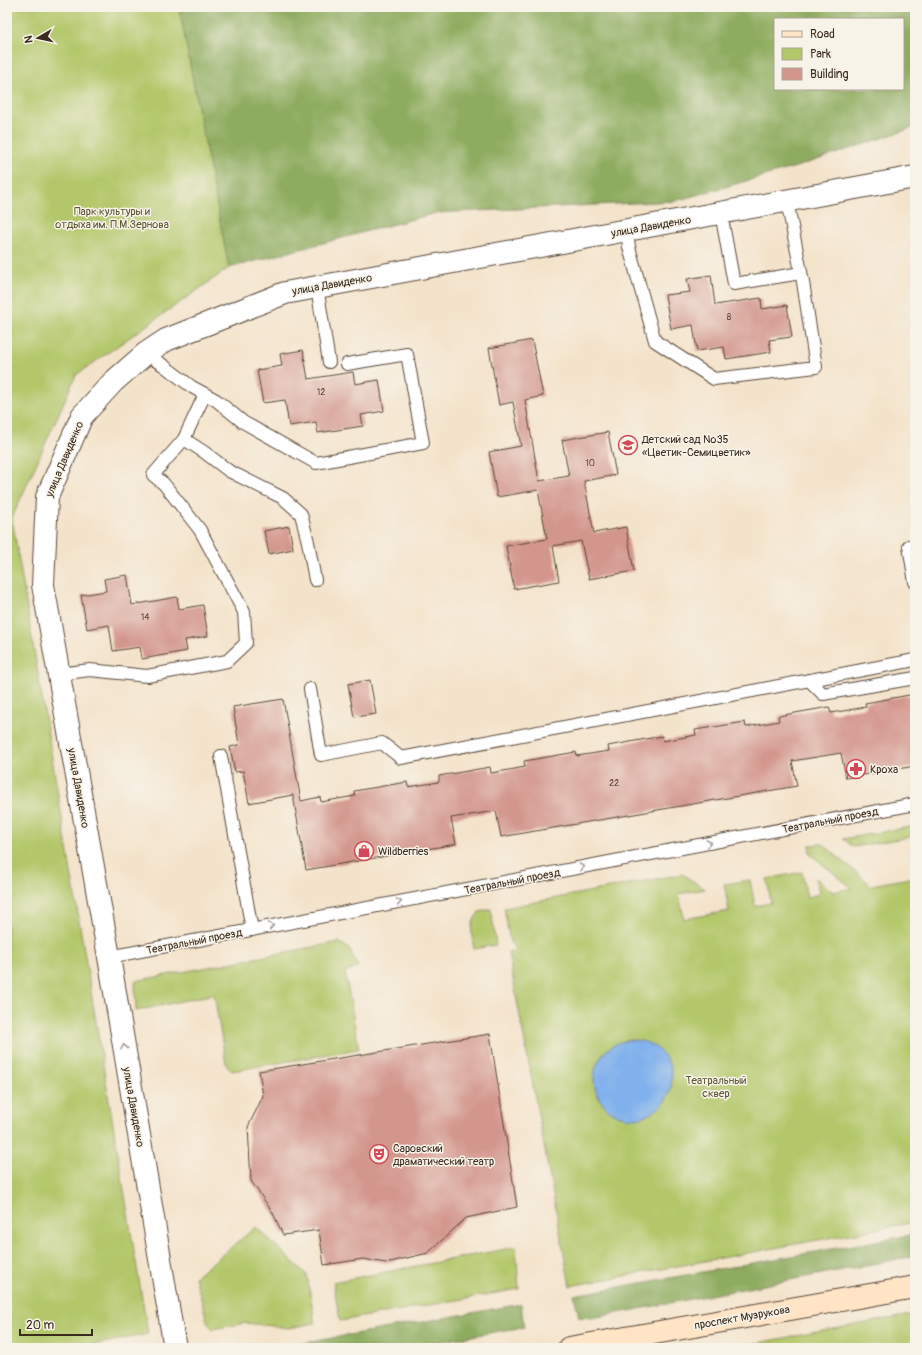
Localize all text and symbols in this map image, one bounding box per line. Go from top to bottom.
north arrow [18,18,58,58]
legend [774,18,904,90]
text: Road [810,27,835,42]
text: N [22,34,36,44]
text: Park [810,47,831,62]
text: Building [810,67,849,82]
park label: Парк культуры и отдыха им. П.М.Зернова [55,205,169,231]
street label: улица Давиденко [609,213,692,240]
street label: улица Давиденко [290,271,373,298]
house number: 8 [727,312,732,323]
house number: 12 [317,387,325,398]
street label: улица Давиденко [42,419,86,500]
place label: Детский сад №35 «Цветик-Семицветик» [641,433,751,459]
school or university icon: Детский сад №35 «Цветик-Семицветик» [617,434,639,456]
house number: 10 [585,458,595,469]
house number: 14 [141,612,150,623]
street label: улица Давиденко [65,746,92,829]
pharmacy icon: Кроха [845,758,867,780]
place label: Кроха [870,763,898,776]
house number: 22 [609,778,619,789]
street label: Театральный проезд [781,805,880,836]
one-way arrow [706,839,713,848]
shop icon: Wildberries [353,840,375,862]
place label: Wildberries [378,845,428,858]
one-way arrow [579,864,585,872]
street label: Театральный проезд [463,866,562,897]
one-way arrow [396,898,402,907]
one-way arrow [268,923,274,931]
street label: Театральный проезд [145,926,244,957]
one-way arrow [120,1044,129,1050]
street label: улица Давиденко [120,1065,147,1148]
park label: Театральный сквер [685,1074,747,1100]
place label: Саровский драматический театр [393,1142,494,1168]
theatre icon: Саровский драматический театр [368,1143,390,1165]
street label: проспект Музрукова [693,1303,791,1332]
scale bar [20,1311,92,1337]
text: 20 m [26,1318,55,1333]

